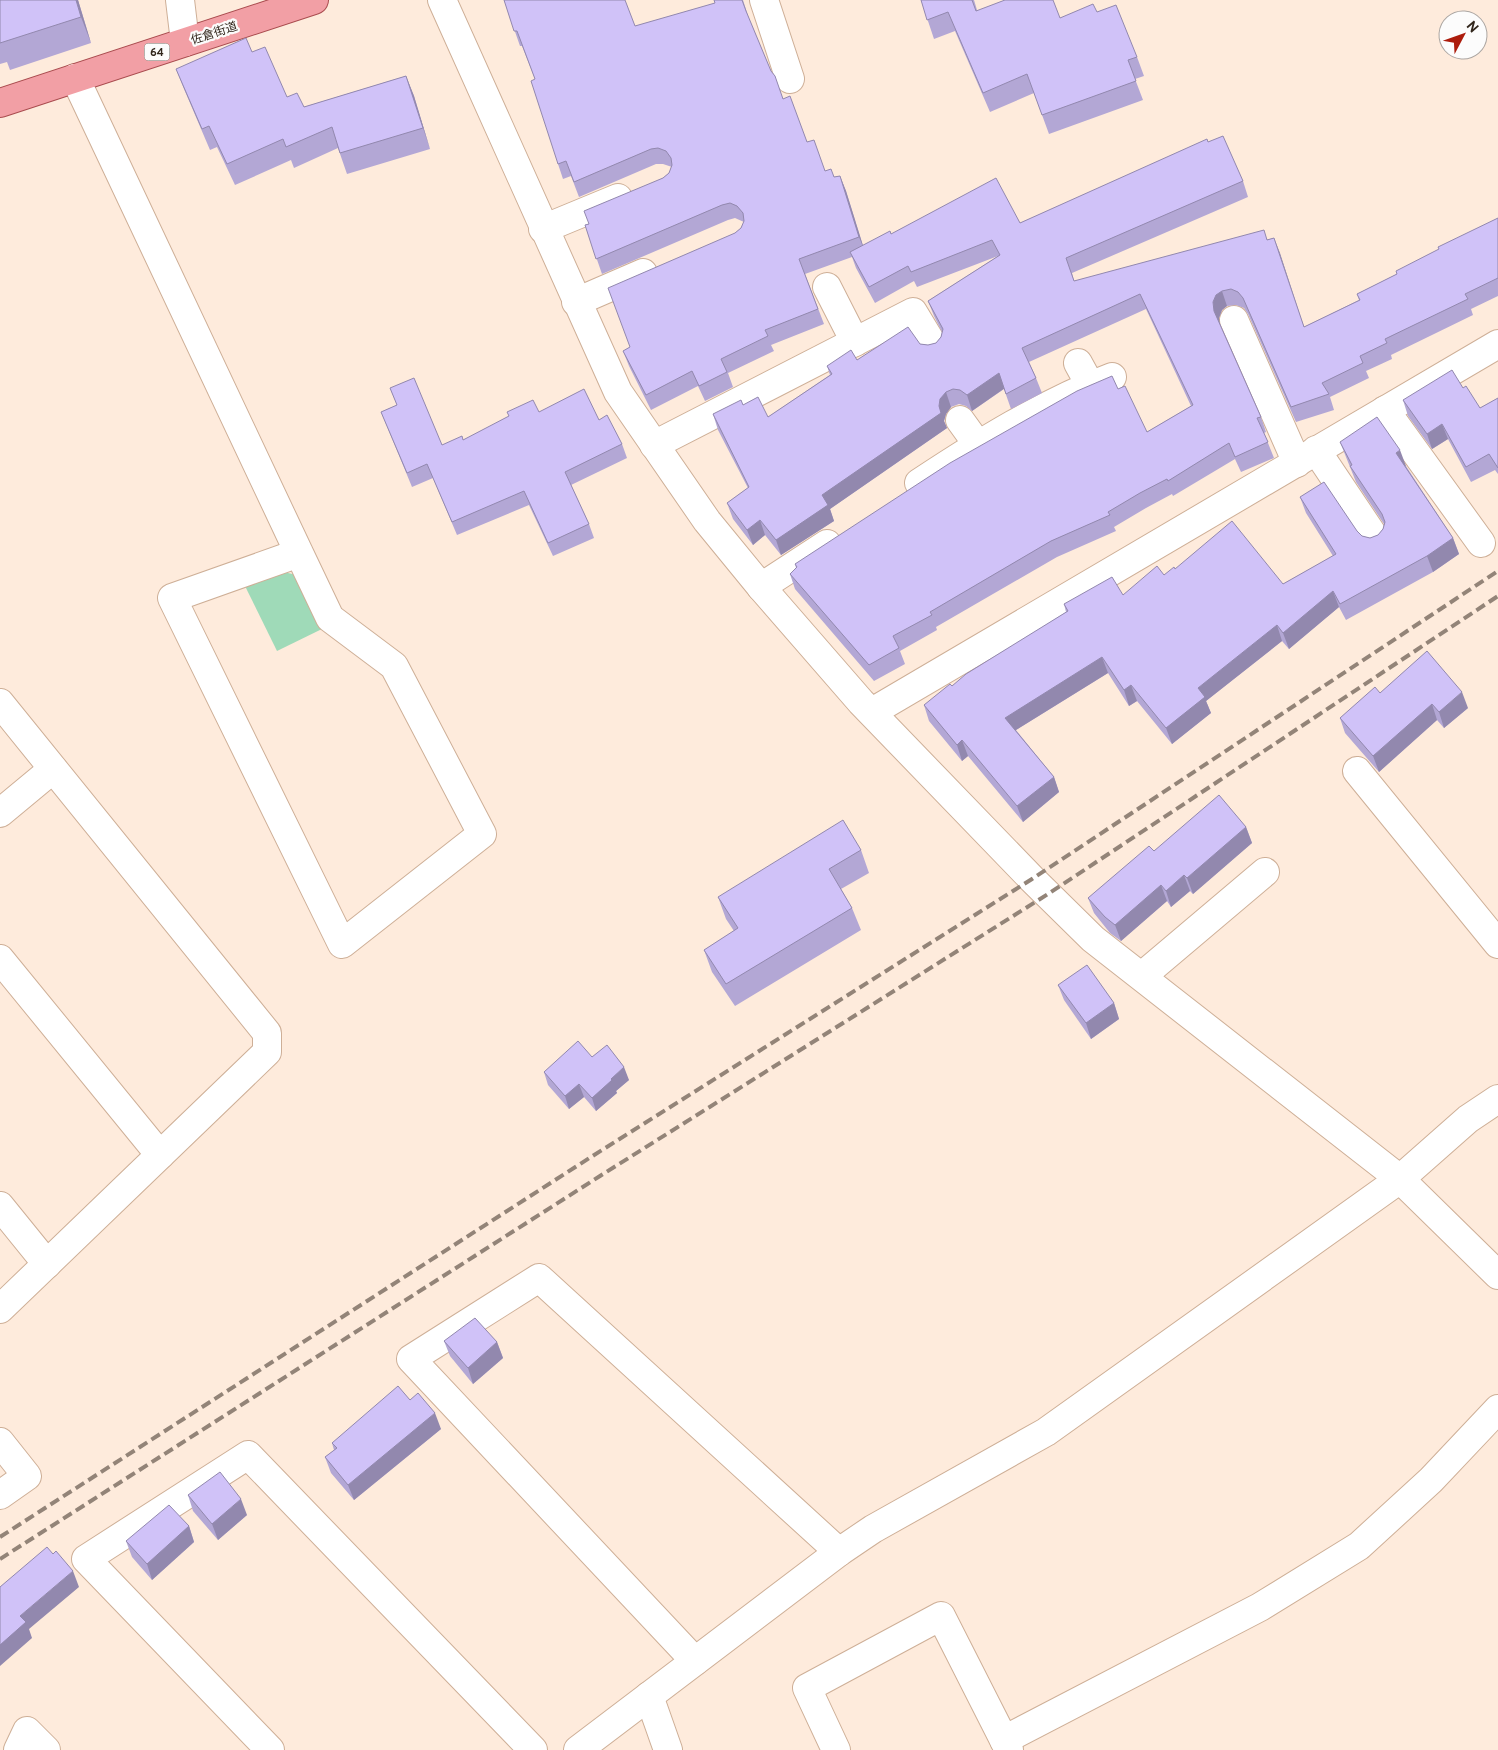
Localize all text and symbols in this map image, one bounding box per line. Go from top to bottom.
north arrow [1438,10,1488,60]
text: N [1462,18,1481,37]
street label: 佐倉街道 [189,19,240,49]
road number: 64 [144,44,170,61]

